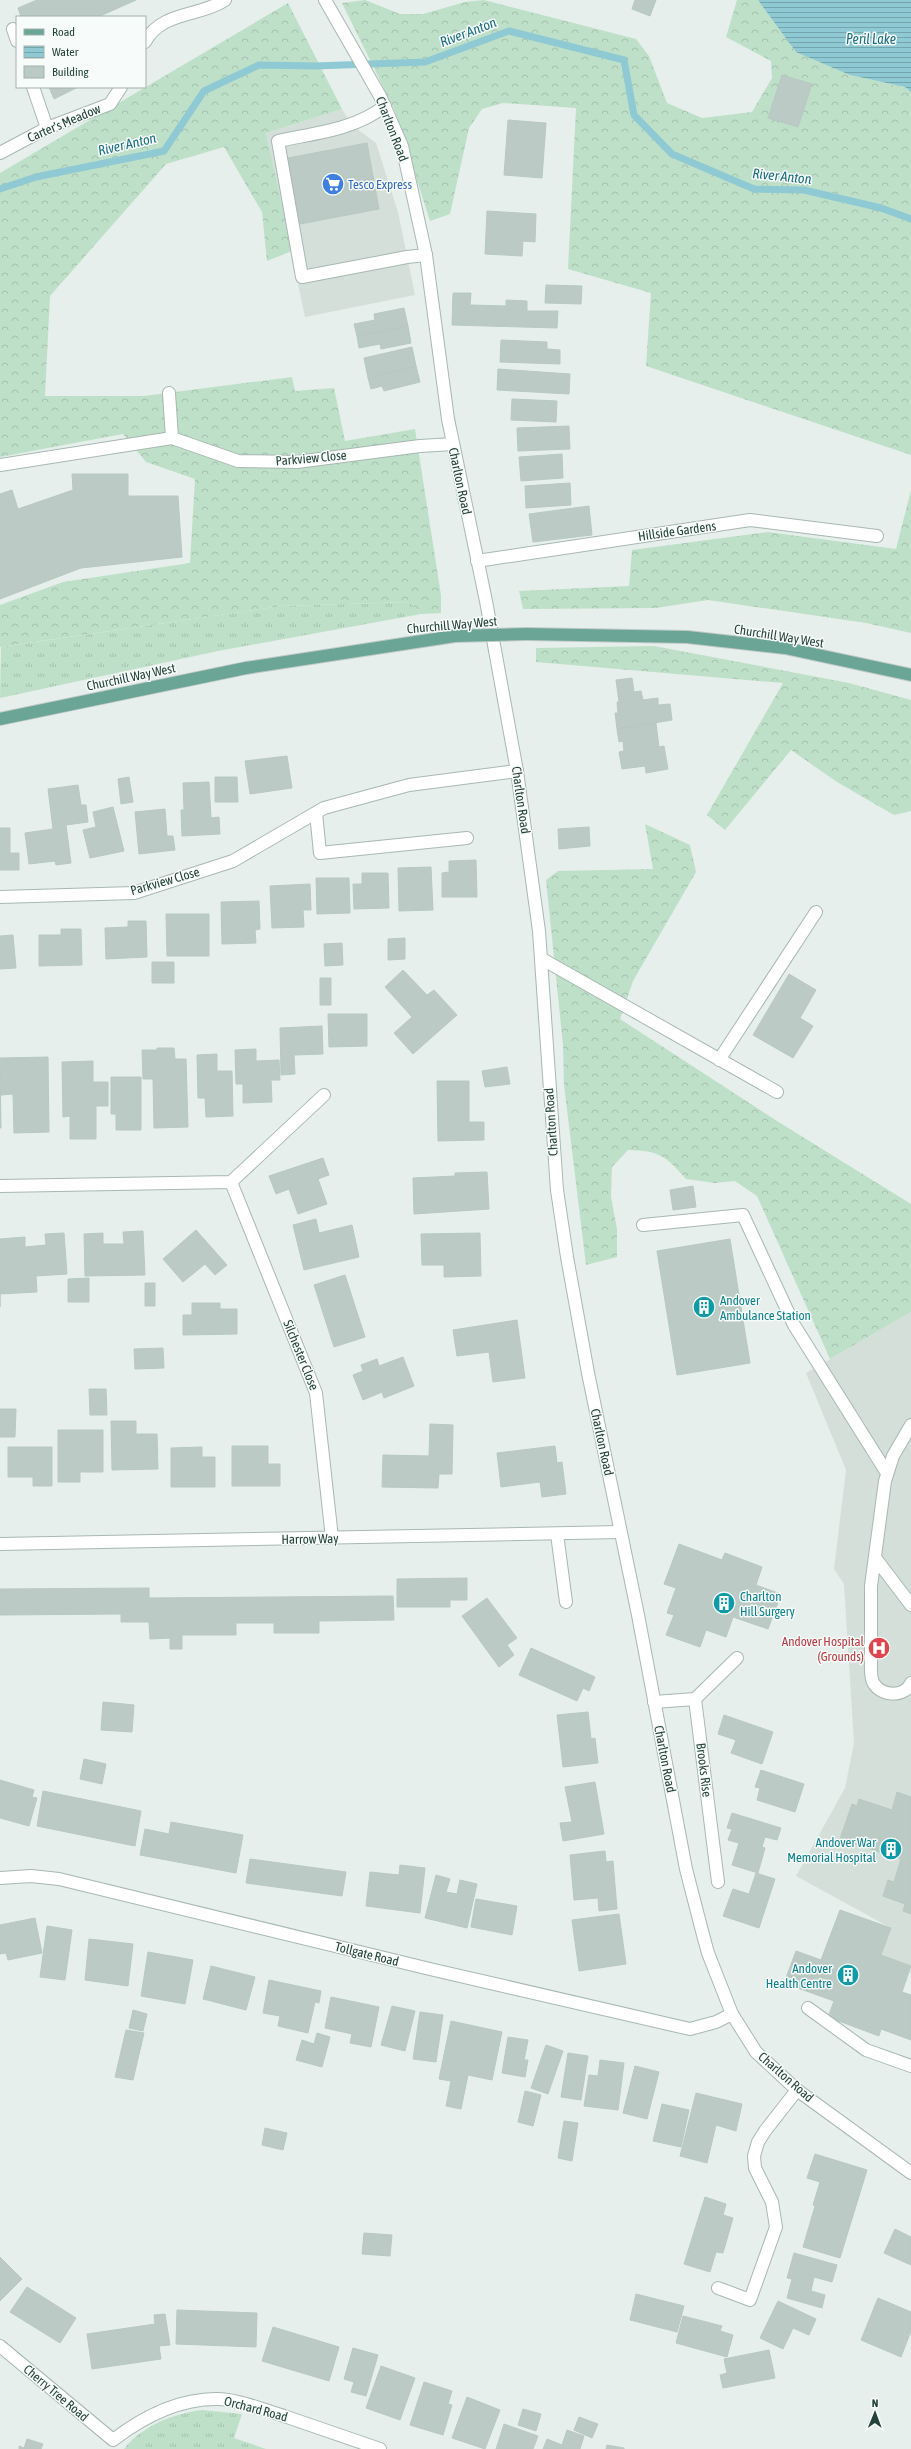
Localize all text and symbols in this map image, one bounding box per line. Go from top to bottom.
water label: River Anton [438,14,499,50]
legend [16,16,146,88]
text: Road [52,25,75,39]
water label: Peril Lake [846,31,896,47]
text: Water [52,45,79,59]
text: Building [52,65,90,79]
street label: Charlton Road [373,95,411,163]
street label: Carter's Meadow [25,101,103,145]
water label: River Anton [96,130,158,158]
water label: River Anton [752,165,812,187]
supermarket icon: Tesco Express [320,171,346,197]
place label: Tesco Express [348,177,412,192]
street label: Charlton Road [446,446,474,516]
street label: Parkview Close [275,447,347,469]
street label: Hillside Gardens [637,518,717,544]
street label: Churchill Way West [406,614,498,636]
street label: Churchill Way West [733,622,825,651]
street label: Churchill Way West [85,660,177,694]
street label: Charlton Road [509,765,533,835]
street label: Parkview Close [129,864,201,898]
street label: Charlton Road [541,1088,561,1156]
place label: Andover Ambulance Station [720,1293,811,1323]
building icon: Andover Ambulance Station [691,1294,717,1320]
street label: Silchester Close [280,1318,322,1392]
street label: Charlton Road [588,1407,616,1477]
street label: Harrow Way [281,1531,339,1547]
place label: Charlton Hill Surgery [740,1589,795,1619]
building icon: Charlton Hill Surgery [711,1590,737,1616]
place label: Andover Hospital (Grounds) [782,1634,865,1664]
hospital icon: Andover Hospital (Grounds) [866,1635,892,1661]
street label: Charlton Road [651,1724,679,1794]
street label: Brooks Rise [693,1742,715,1798]
place label: Andover War Memorial Hospital [787,1835,877,1865]
building icon: Andover War Memorial Hospital [878,1836,904,1862]
street label: Tollgate Road [334,1939,400,1969]
place label: Andover Health Centre [766,1961,832,1991]
building icon: Andover Health Centre [835,1962,861,1988]
street label: Charlton Road [755,2049,817,2105]
street label: Cherry Tree Road [21,2362,91,2424]
street label: Orchard Road [223,2393,289,2425]
north arrow [855,2393,895,2433]
text: N [872,2397,879,2409]

